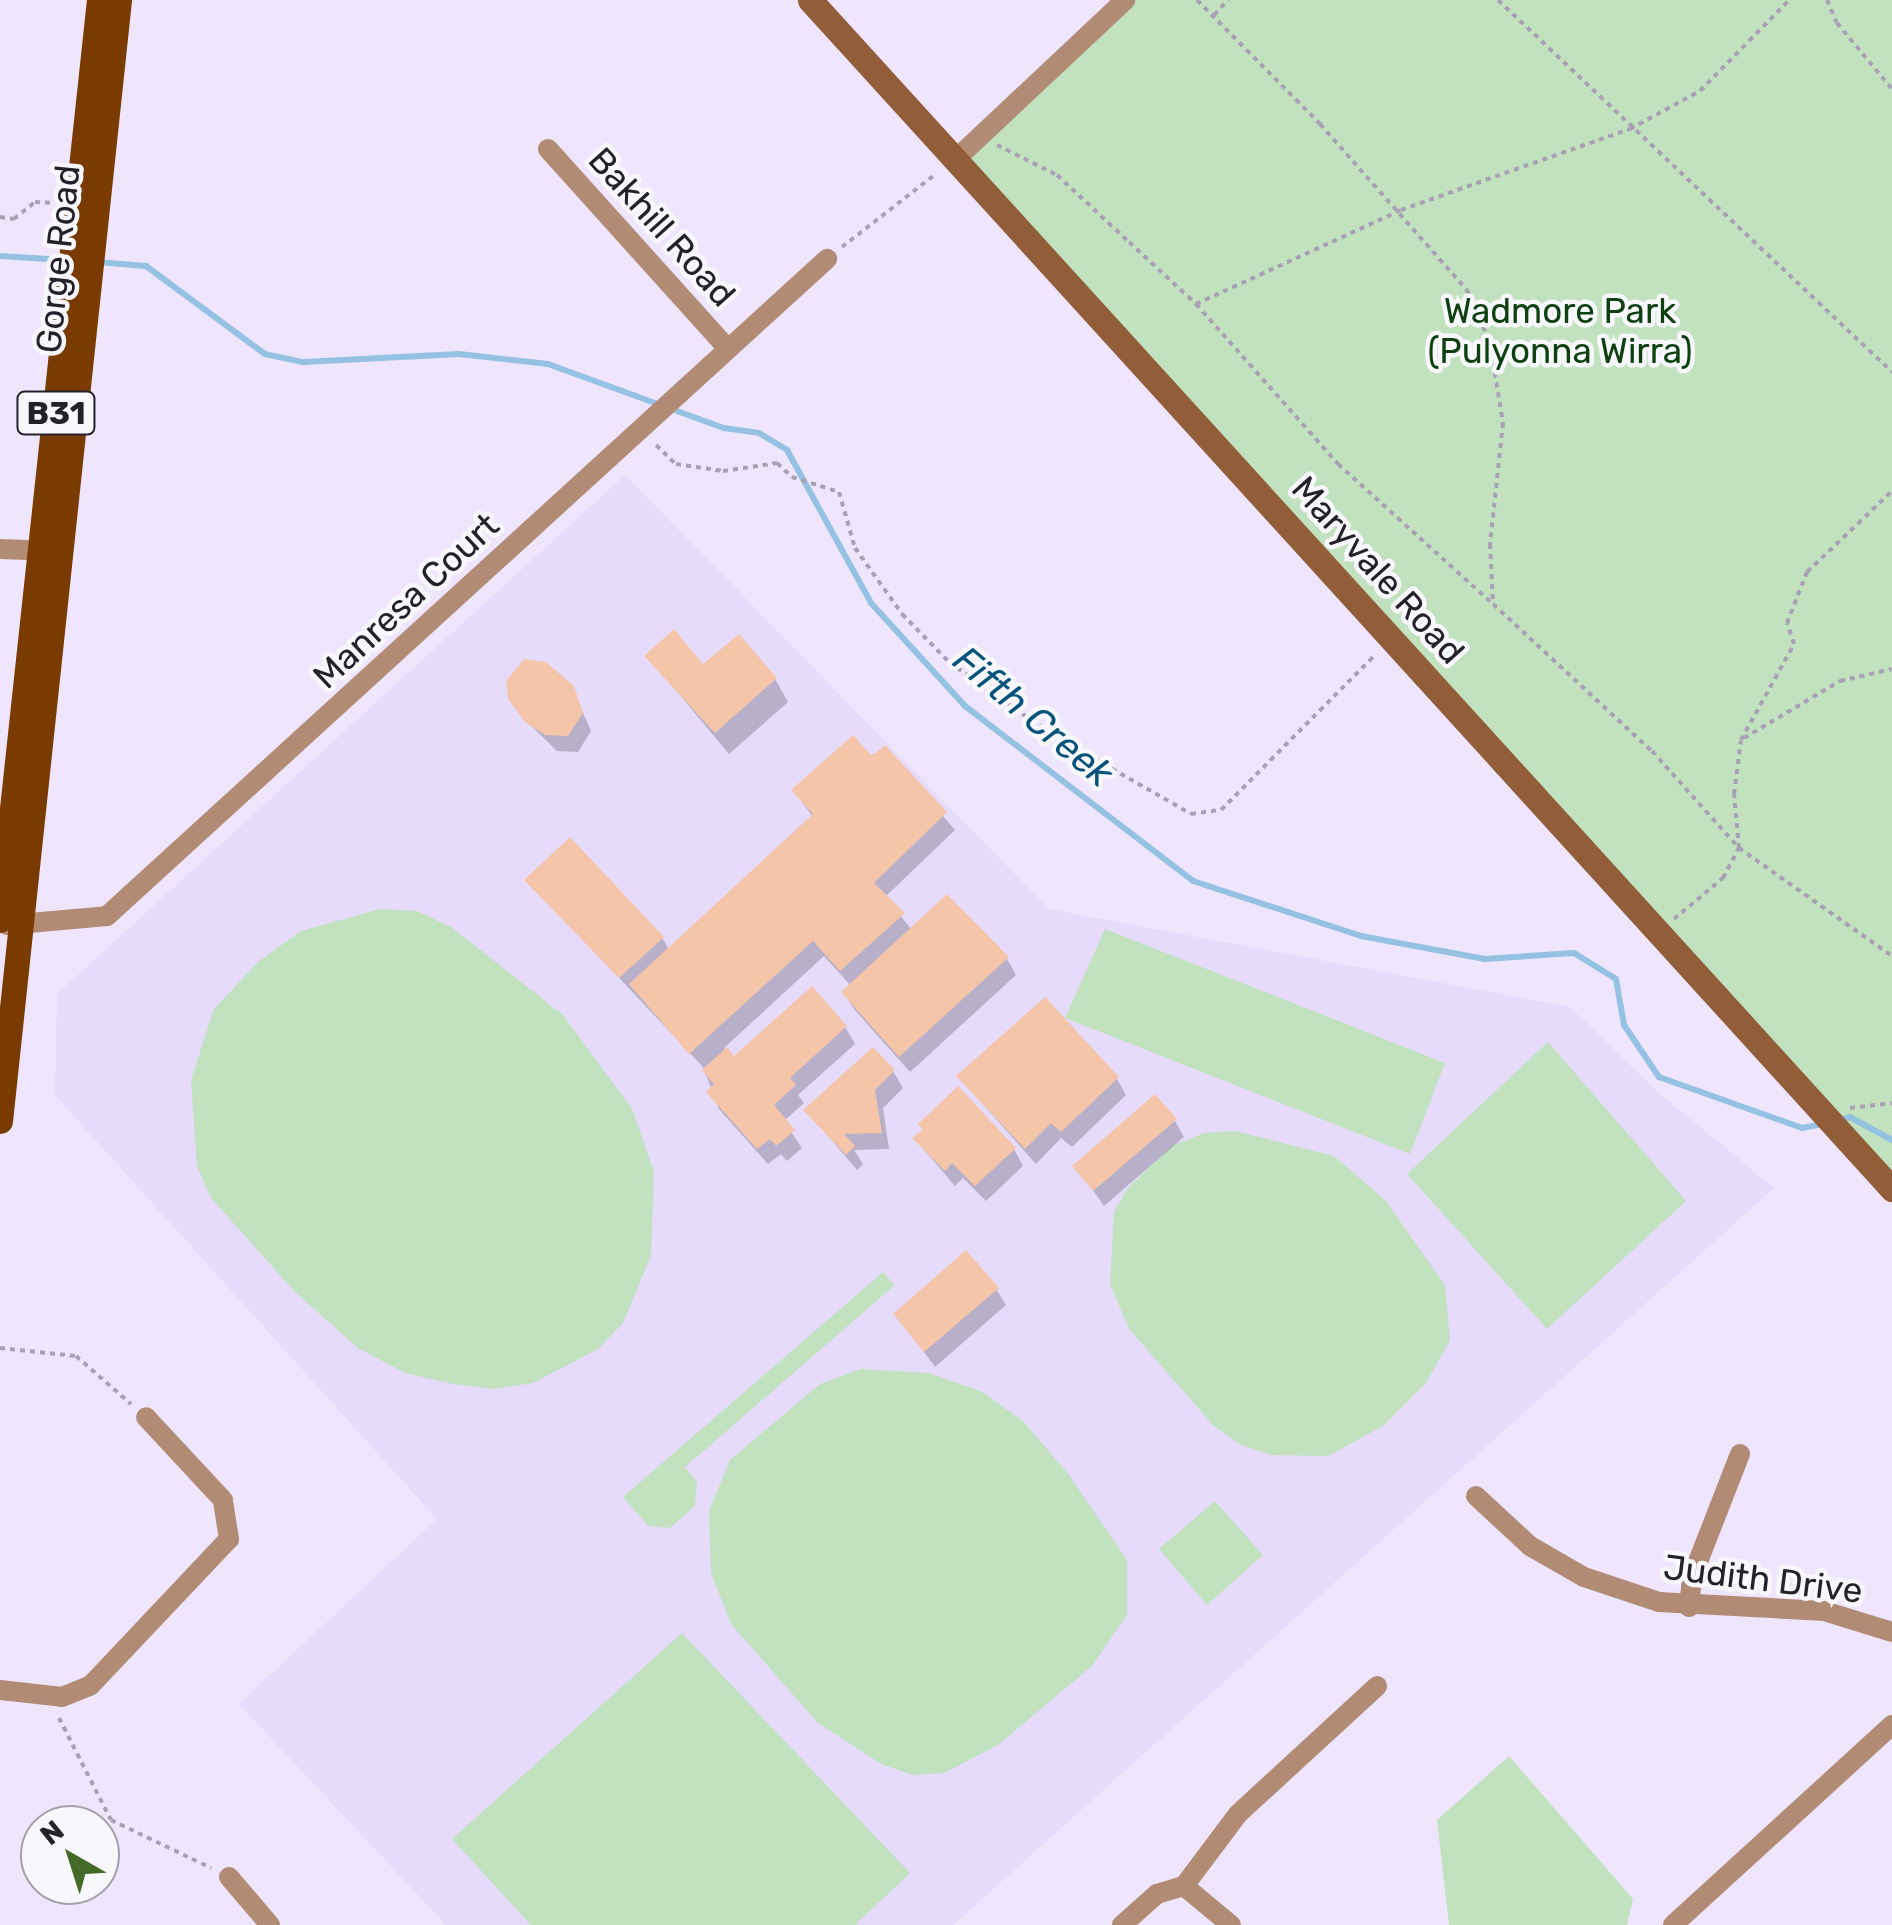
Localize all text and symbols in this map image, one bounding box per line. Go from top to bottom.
street label: Bakhill Road [580,139,744,315]
street label: Gorge Road [27,163,89,355]
park label: Wadmore Park (Pulyonna Wirra) [1427,290,1693,372]
road number: B31 [16,386,96,440]
street label: Maryvale Road [1283,468,1473,672]
street label: Manresa Court [305,504,507,698]
water label: Fifth Creek [944,637,1122,797]
street label: Judith Drive [1661,1546,1865,1612]
north arrow [20,1805,120,1905]
text: N [34,1814,70,1852]

